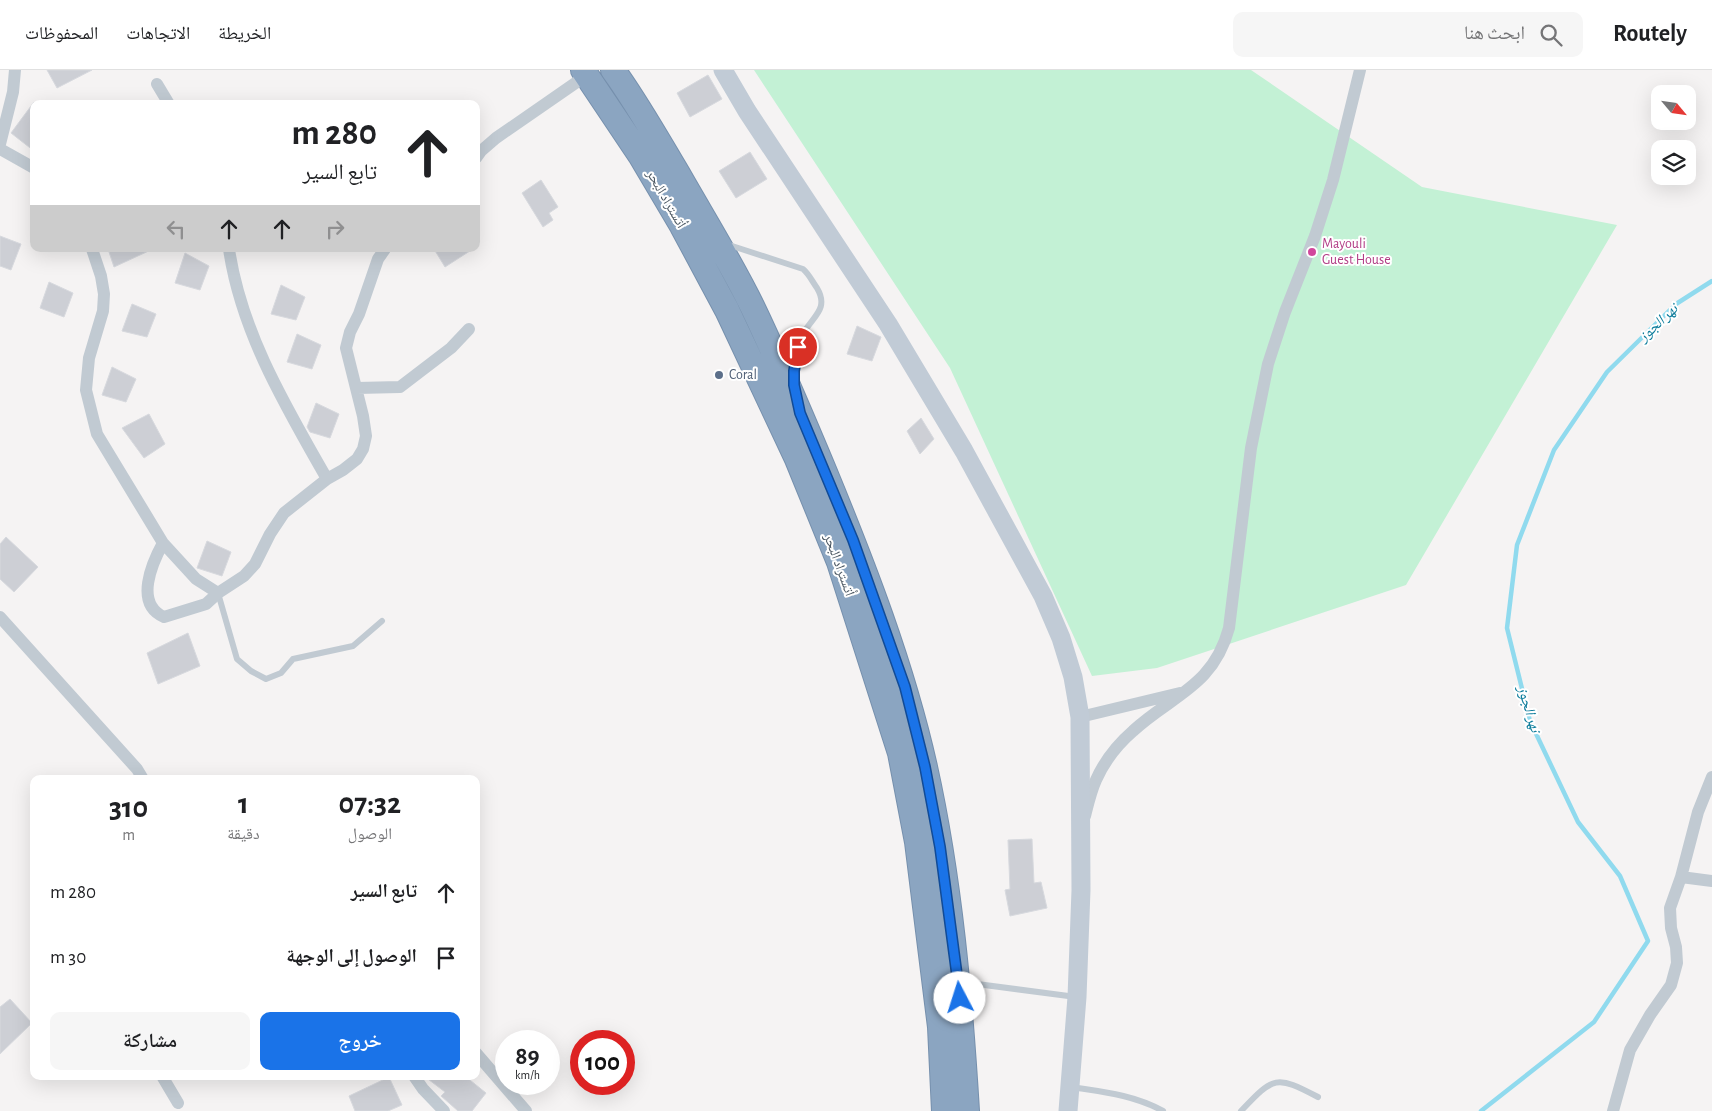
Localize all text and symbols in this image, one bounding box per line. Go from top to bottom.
search box [1233,12,1583,57]
icon: search [1537,21,1565,49]
text: Routely [1613,22,1687,46]
text: ابحث هنا [1464,24,1525,43]
text: المحفوظات [25,25,98,43]
text: الاتجاهات [126,25,190,43]
text: الخريطة [218,25,271,43]
north arrow [1651,85,1696,130]
map controls [1651,85,1696,185]
text: 280 m [291,116,377,151]
icon: ahead [395,120,460,185]
button: layers [1651,140,1696,185]
text: تابع السير [302,161,377,183]
street label: أتستراد البحر [642,166,690,231]
icon: left [162,215,190,243]
icon: ahead [215,215,243,243]
icon: ahead [268,215,296,243]
icon: right [321,215,349,243]
place label: Mayouli Guest House [1322,237,1391,267]
marker: Mayouli Guest House [1306,246,1318,258]
water label: نهر الجوز [1635,299,1683,346]
pin [777,326,819,368]
icon: arrive [784,333,812,361]
place label: Coral [729,368,757,382]
marker: Coral [713,369,725,381]
street label: أتستراد البحر [820,531,858,598]
water label: نهر الجوز [1514,683,1544,737]
text: 1 [238,789,249,819]
text: 07:32 [339,789,401,819]
text: 310 [109,793,148,823]
text: دقيقة [227,826,260,842]
text: الوصول [348,826,392,842]
text: m [122,827,135,843]
icon: ahead [432,879,460,907]
text: تابع السير [351,882,417,901]
text: 280 m [50,883,96,902]
icon: arrive [432,944,460,972]
text: الوصول إلى الوجهة [286,947,417,966]
text: 30 m [50,948,86,967]
position arrow [933,971,985,1023]
button: مشاركة [50,1012,250,1070]
button: خروج [260,1012,460,1070]
speed limit sign: 100 [570,1030,635,1095]
text: 89 [515,1044,540,1069]
text: km/h [515,1069,540,1081]

